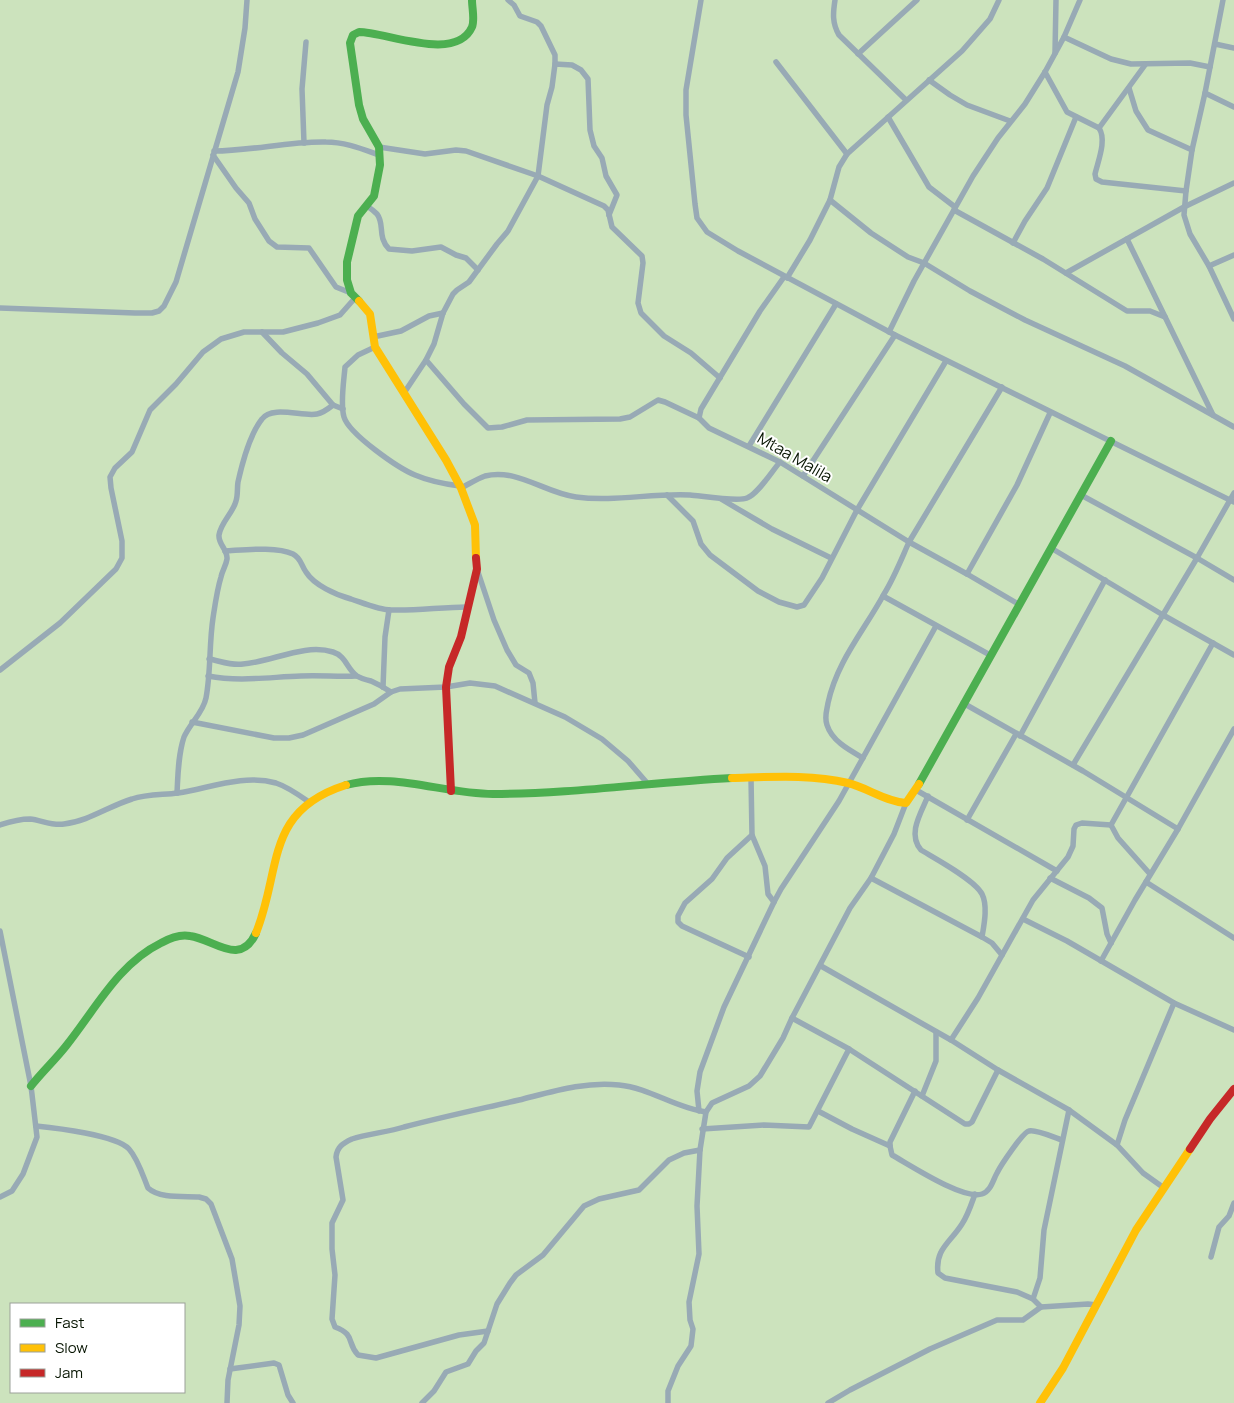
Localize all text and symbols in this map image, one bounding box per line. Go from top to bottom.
street label: Mtaa Malila [753,427,837,487]
legend [10,1303,185,1393]
text: Fast [55,1312,84,1333]
text: Slow [55,1337,88,1358]
text: Jam [55,1362,83,1383]

